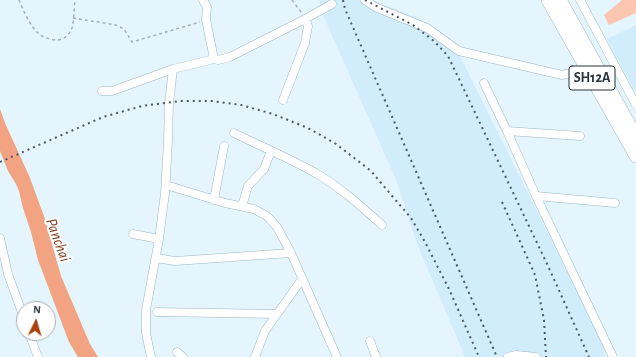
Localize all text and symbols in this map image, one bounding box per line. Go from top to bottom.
road number: SH12A [569,66,615,90]
water label: Panchai [41,215,75,265]
north arrow [16,301,56,341]
text: N [33,304,41,315]

